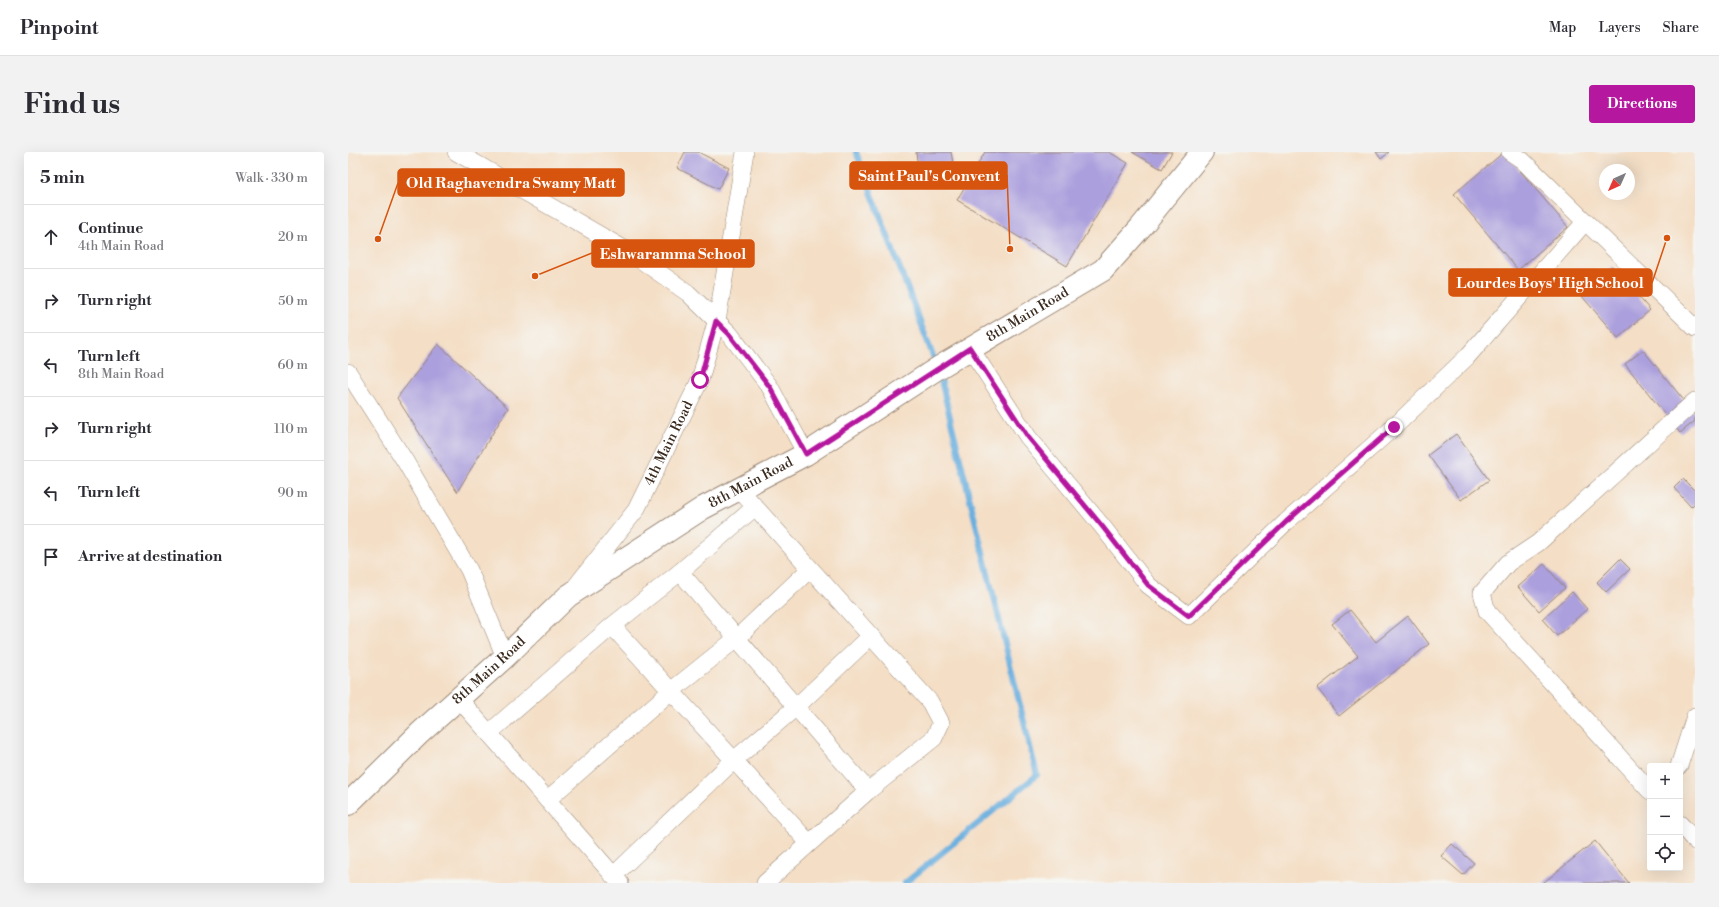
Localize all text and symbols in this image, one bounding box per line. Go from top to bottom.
text: Pinpoint [20,16,99,40]
text: Map [1549,19,1576,37]
text: Layers [1598,19,1641,37]
text: Share [1663,19,1699,37]
button: Directions [1589,85,1695,123]
text: Find us [24,87,120,122]
callout: Saint Paul's Convent [850,162,1007,189]
north arrow [1599,164,1635,200]
text: 5 min [40,167,85,189]
text: Saint Paul's Convent [858,167,1000,186]
callout: Old Raghavendra Swamy Matt [398,169,624,196]
text: Walk · 330 m [235,170,308,186]
text: Old Raghavendra Swamy Matt [406,174,617,193]
text: Continue [78,219,143,238]
icon: ahead [40,226,62,248]
text: 20 m [278,229,308,245]
text: 4th Main Road [78,238,164,254]
callout: Eshwaramma School [592,240,754,267]
text: Eshwaramma School [600,245,746,264]
callout: Lourdes Boys' High School [1449,269,1652,296]
text: Lourdes Boys' High School [1456,274,1644,293]
street label: 8th Main Road [983,283,1072,346]
icon: right [40,290,62,312]
text: Turn right [78,291,152,310]
text: 50 m [278,293,308,309]
text: Turn left [78,347,140,366]
icon: left [40,354,62,376]
text: 60 m [277,357,308,373]
text: 8th Main Road [78,366,164,382]
route start [691,371,709,389]
street label: 4th Main Road [640,398,697,489]
icon: right [40,418,62,440]
route end [1385,418,1403,436]
text: Turn right [78,419,152,438]
text: 110 m [274,421,308,437]
street label: 8th Main Road [706,453,796,512]
icon: left [40,482,62,504]
text: Turn left [78,483,140,502]
text: 90 m [277,485,308,501]
icon: arrive [40,546,62,568]
text: Arrive at destination [78,547,222,566]
street label: 8th Main Road [449,633,529,709]
map controls [1647,763,1683,871]
button: + [1647,763,1683,799]
button: − [1647,799,1683,835]
button: locate [1647,835,1683,871]

